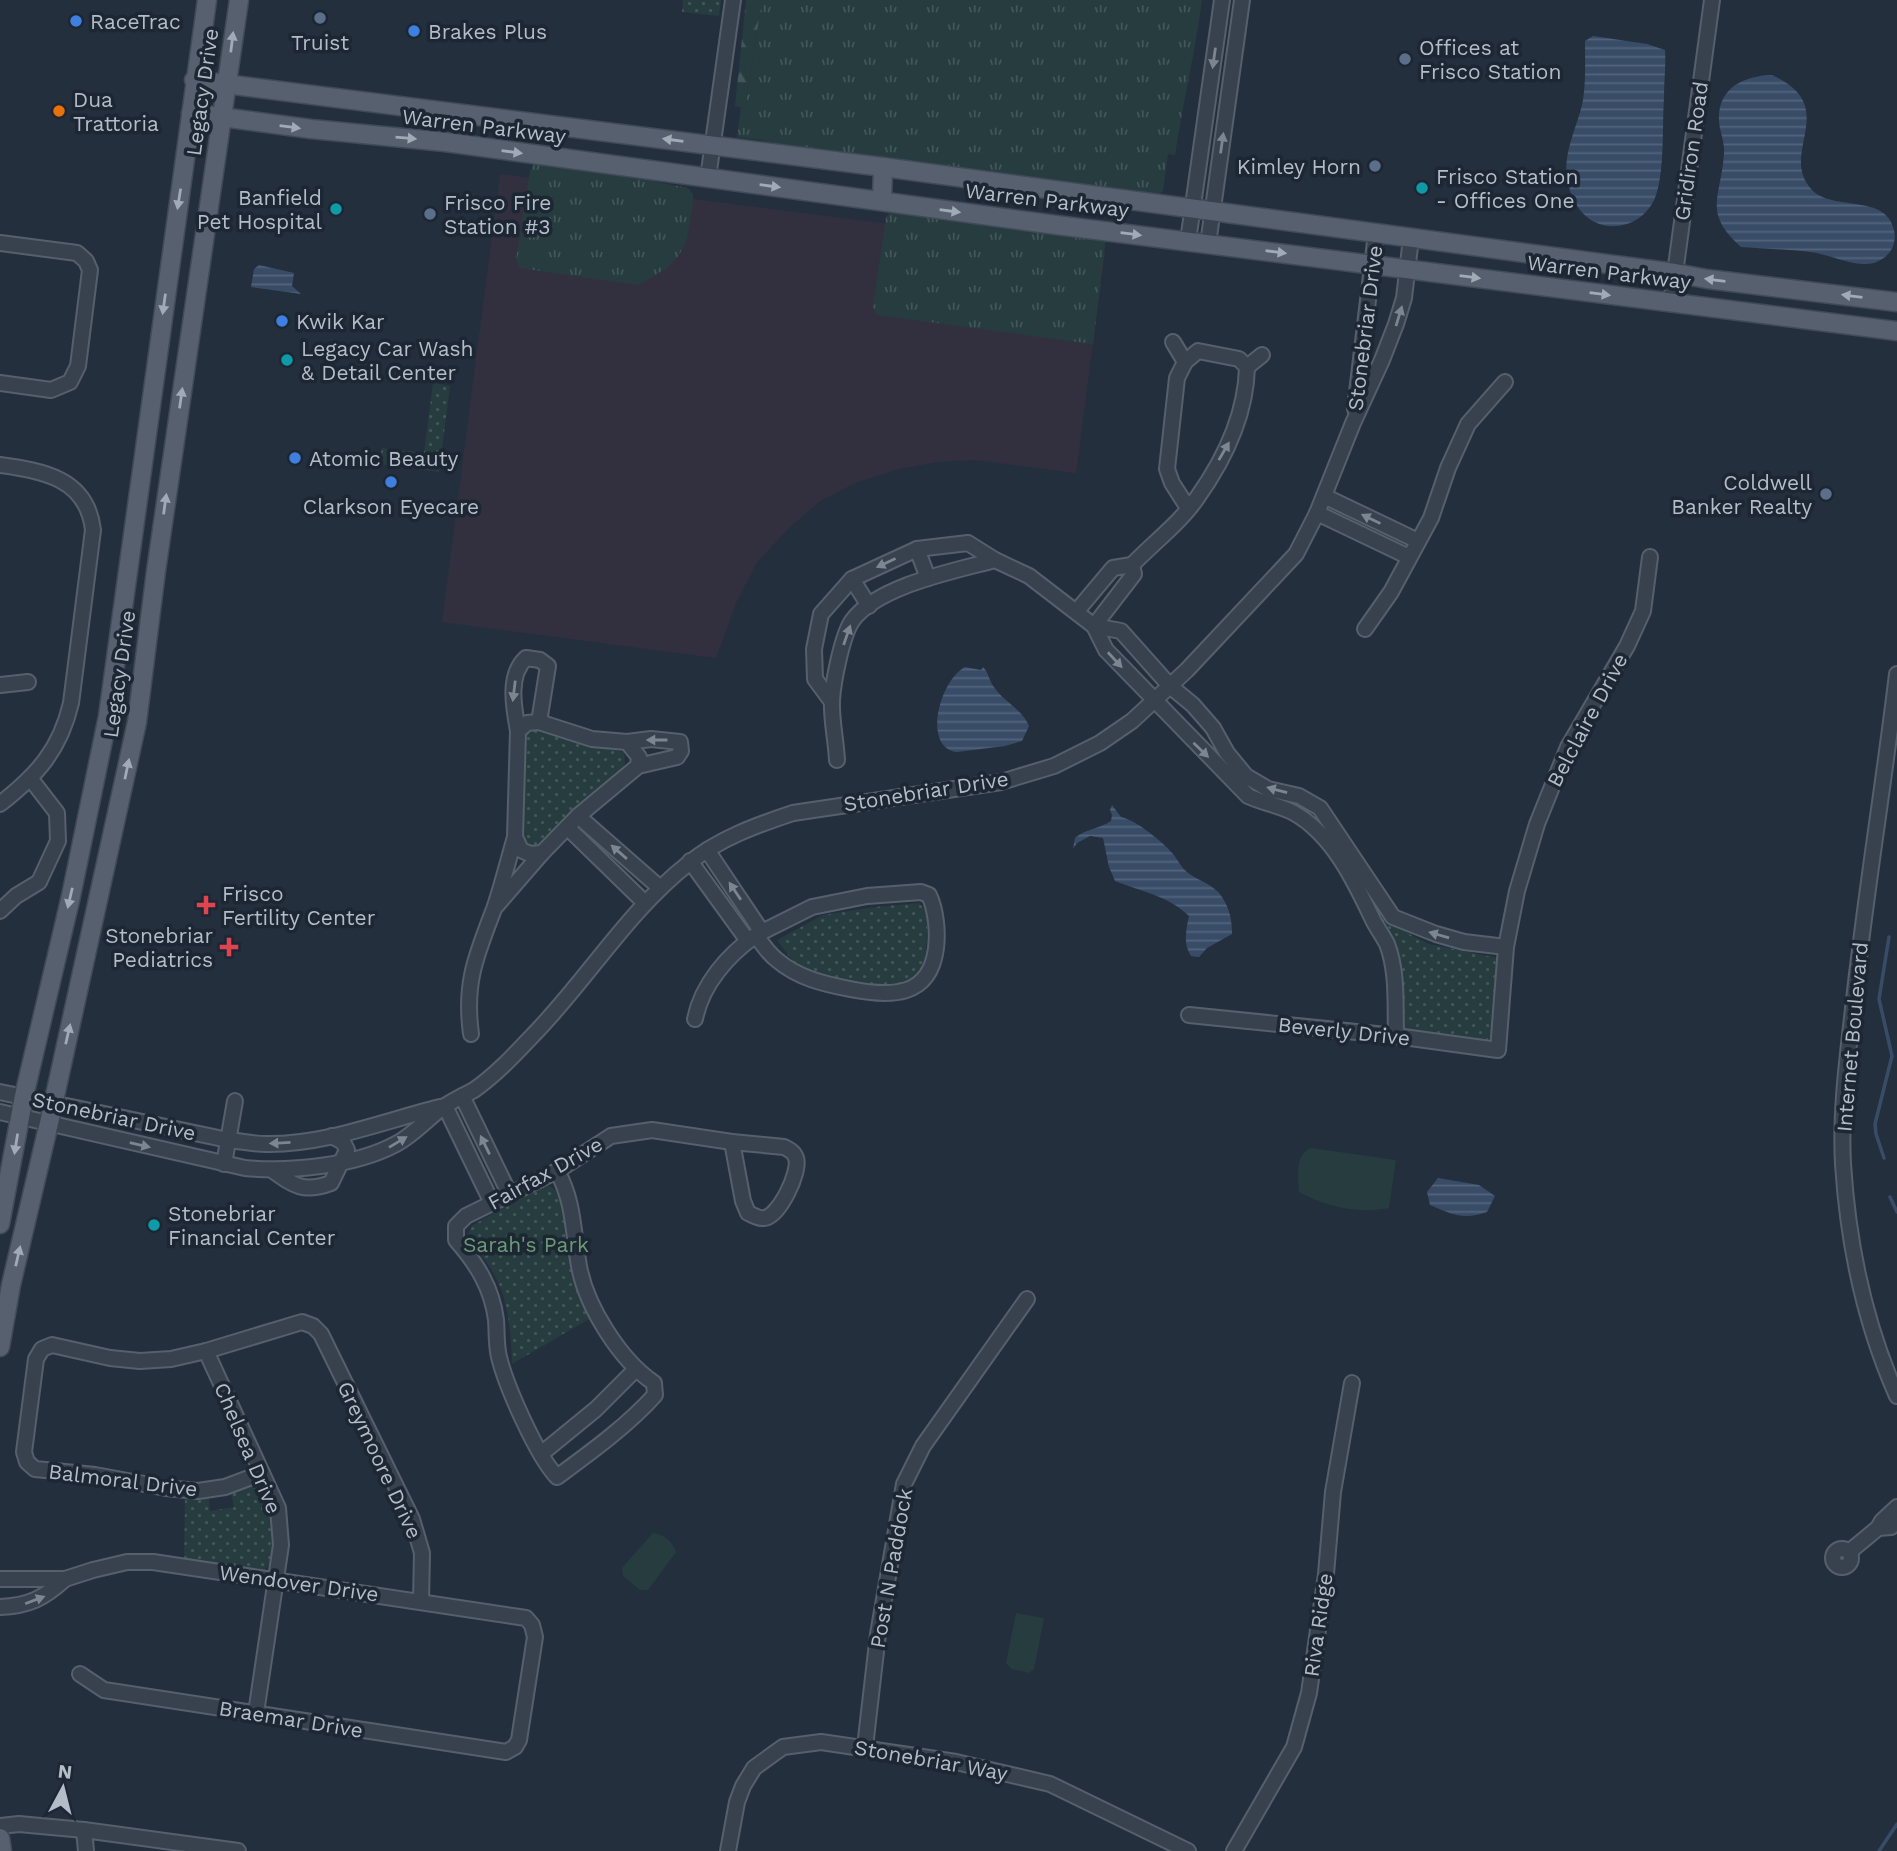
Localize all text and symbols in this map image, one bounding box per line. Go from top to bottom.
place label: RaceTrac [90,9,181,34]
marker: Truist [312,10,328,26]
marker: RaceTrac [68,13,84,29]
place label: Brakes Plus [428,19,547,44]
marker: Brakes Plus [406,23,422,39]
street label: Legacy Drive [181,27,223,157]
place label: Truist [291,30,349,55]
one-way arrow [227,31,238,53]
place label: Offices at Frisco Station [1419,35,1561,84]
one-way arrow [1208,47,1219,69]
marker: Offices at Frisco Station [1397,51,1413,67]
street label: Gridiron Road [1669,80,1713,222]
place label: Dua Trattoria [73,87,159,136]
marker: Dua Trattoria [51,103,67,119]
street label: Warren Parkway [401,104,568,148]
one-way arrow [279,122,301,133]
one-way arrow [1217,132,1228,154]
one-way arrow [396,133,418,144]
one-way arrow [662,134,684,145]
one-way arrow [501,147,523,158]
place label: Kimley Horn [1237,154,1361,179]
marker: Kimley Horn [1367,158,1383,174]
place label: Frisco Station - Offices One [1436,164,1578,213]
street label: Warren Parkway [964,178,1131,222]
marker: Frisco Station - Offices One [1414,180,1430,196]
one-way arrow [759,181,781,192]
place label: Banfield Pet Hospital [197,185,323,234]
one-way arrow [173,188,184,210]
place label: Frisco Fire Station #3 [444,190,551,239]
marker: Banfield Pet Hospital [328,201,344,217]
one-way arrow [939,205,961,216]
marker: Frisco Fire Station #3 [422,206,438,222]
one-way arrow [1120,229,1142,240]
street label: Stonebriar Drive [1342,244,1388,412]
one-way arrow [1265,247,1287,258]
street label: Warren Parkway [1526,250,1693,294]
one-way arrow [1459,272,1481,283]
one-way arrow [1704,274,1726,285]
one-way arrow [1590,288,1612,299]
one-way arrow [1841,291,1863,302]
one-way arrow [158,293,169,315]
one-way arrow [1394,305,1404,326]
place label: Kwik Kar [296,309,385,334]
marker: Kwik Kar [274,313,290,329]
place label: Legacy Car Wash & Detail Center [301,336,474,385]
marker: Legacy Car Wash & Detail Center [279,352,295,368]
one-way arrow [175,387,186,409]
one-way arrow [1218,441,1230,460]
place label: Atomic Beauty [309,446,459,471]
marker: Atomic Beauty [287,450,303,466]
place label: Coldwell Banker Realty [1671,470,1813,519]
marker: Clarkson Eyecare [383,474,399,490]
marker: Coldwell Banker Realty [1818,486,1834,502]
one-way arrow [160,493,171,515]
place label: Clarkson Eyecare [303,494,479,519]
one-way arrow [1361,513,1381,524]
one-way arrow [876,557,896,569]
street label: Legacy Drive [98,609,140,739]
one-way arrow [842,625,853,646]
street label: Belclaire Drive [1541,649,1633,791]
one-way arrow [1106,651,1122,668]
one-way arrow [508,680,519,702]
one-way arrow [646,734,668,746]
one-way arrow [1192,741,1209,757]
one-way arrow [121,758,132,780]
street label: Stonebriar Drive [842,766,1010,816]
one-way arrow [1266,785,1287,795]
one-way arrow [610,844,628,860]
place label: Frisco Fertility Center [222,881,376,930]
one-way arrow [728,882,742,900]
one-way arrow [64,887,75,909]
marker: Frisco Fertility Center [196,895,216,915]
place label: Stonebriar Pediatrics [105,923,213,972]
one-way arrow [1428,929,1450,940]
marker: Stonebriar Pediatrics [219,937,239,957]
street label: Internet Boulevard [1831,941,1873,1133]
street label: Beverly Drive [1277,1012,1411,1050]
one-way arrow [63,1023,74,1045]
street label: Stonebriar Drive [30,1086,198,1146]
street label: Fairfax Drive [483,1131,607,1215]
one-way arrow [10,1133,21,1155]
one-way arrow [389,1135,408,1148]
one-way arrow [480,1135,491,1155]
one-way arrow [269,1138,291,1149]
one-way arrow [129,1140,151,1151]
place label: Stonebriar Financial Center [168,1201,336,1250]
marker: Stonebriar Financial Center [146,1217,162,1233]
park label: Sarah's Park [463,1232,589,1257]
one-way arrow [12,1245,23,1267]
street label: Greymoore Drive [333,1377,427,1543]
street label: Chelsea Drive [209,1379,287,1517]
street label: Balmoral Drive [47,1458,199,1502]
street label: Post N Paddock [865,1486,917,1650]
street label: Wendover Drive [218,1559,380,1607]
street label: Riva Ridge [1298,1571,1338,1679]
one-way arrow [25,1594,46,1605]
street label: Braemar Drive [217,1695,365,1743]
street label: Stonebriar Way [852,1734,1010,1786]
north arrow [28,1753,98,1823]
text: N [57,1759,73,1784]

